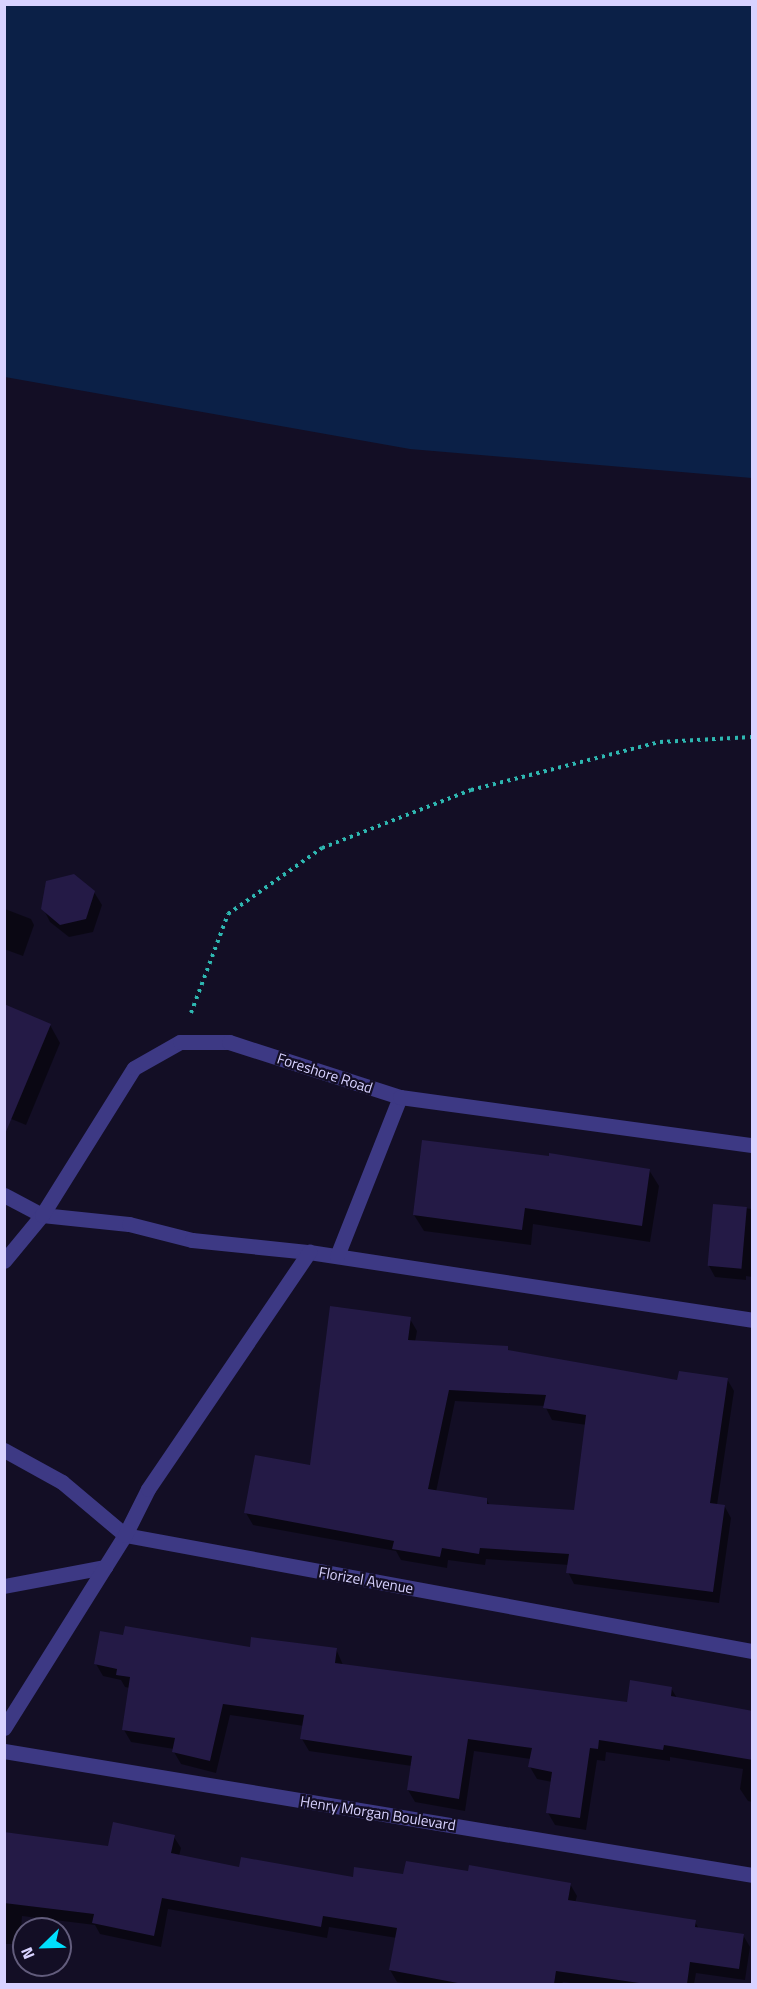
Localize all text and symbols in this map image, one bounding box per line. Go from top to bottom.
street label: Foreshore Road [275,1049,375,1097]
street label: Florizel Avenue [317,1563,415,1597]
street label: Henry Morgan Boulevard [299,1792,457,1834]
north arrow [12,1917,72,1977]
text: N [14,1943,40,1963]

